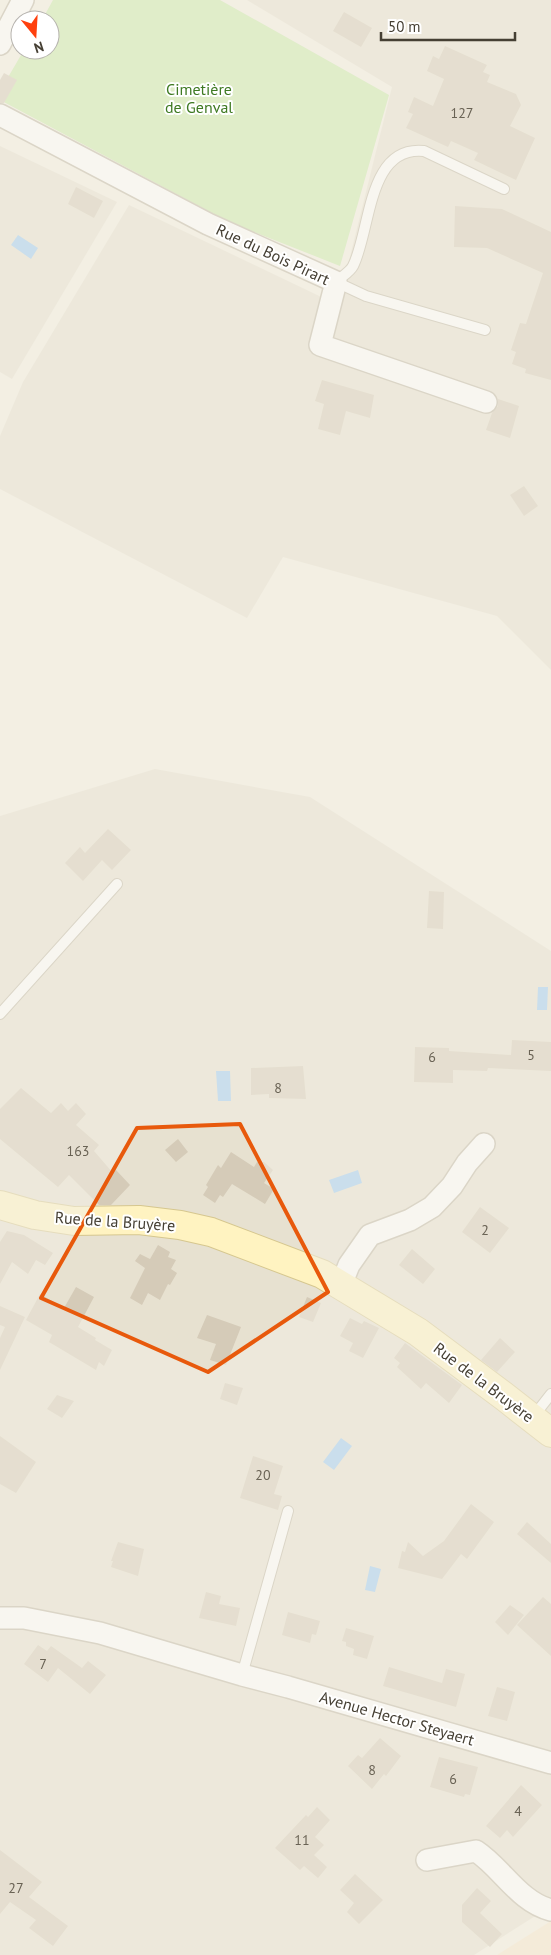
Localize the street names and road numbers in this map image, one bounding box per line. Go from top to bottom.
street label: Rue du Bois Pirart [213,219,334,289]
street label: Rue de la Bruyère [54,1207,176,1235]
street label: Rue de la Bruyère [430,1338,538,1426]
street label: Avenue Hector Steyaert [317,1686,477,1750]

